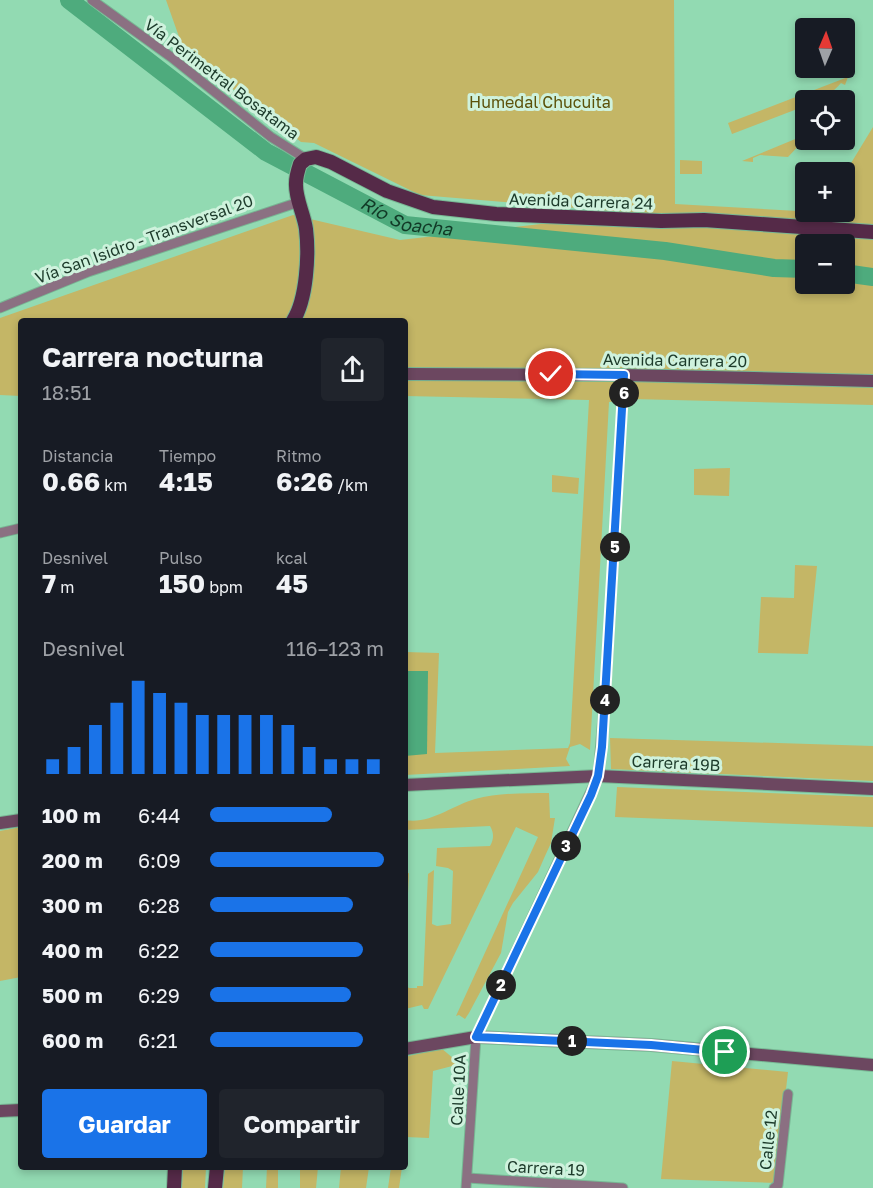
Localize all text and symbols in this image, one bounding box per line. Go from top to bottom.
street label: Vía Perimetral Bosatama [141,14,303,144]
north arrow [795,18,855,78]
map controls [795,18,855,294]
button: locate [795,90,855,150]
park label: Humedal Chucuita [469,92,611,112]
button: + [795,162,855,222]
street label: Avenida Carrera 24 [509,188,653,214]
street label: Vía San Isidro - Transversal 20 [32,190,256,288]
water label: Río Soacha [357,192,454,240]
button: − [795,234,855,294]
button: share [321,338,384,401]
text: Carrera nocturna [42,341,263,373]
pin [525,348,576,399]
street label: Avenida Carrera 20 [603,349,747,371]
icon: check [534,357,567,390]
pin: 6 [609,378,639,408]
text: 18:51 [42,380,91,404]
text: 6 [619,383,629,403]
text: Distancia [42,446,113,466]
text: Tiempo [159,446,216,466]
text: Ritmo [276,446,321,466]
text: 0.66 [42,466,100,497]
text: 4:15 [159,466,213,497]
text: 6:26 [276,466,333,497]
text: km [100,475,127,495]
text: /km [333,475,368,495]
pin: 5 [600,532,630,562]
text: 5 [610,537,620,557]
text: Desnivel [42,548,108,568]
text: Pulso [159,548,202,568]
text: kcal [276,548,308,568]
text: 7 [42,568,56,599]
text: 150 [159,568,205,599]
text: 45 [276,568,308,599]
text: m [56,577,74,597]
text: bpm [205,577,243,597]
text: Desnivel [42,636,125,660]
text: 116–123 m [286,636,384,660]
pin: 4 [590,685,620,715]
text: 4 [600,690,610,710]
street label: Carrera 19B [631,751,721,775]
text: 100 m [42,803,101,827]
text: 6:44 [138,803,181,827]
pin: 3 [551,831,581,861]
text: 3 [561,836,571,856]
text: 200 m [42,848,103,872]
text: 6:09 [138,848,181,872]
text: 300 m [42,893,103,917]
text: 6:28 [138,893,180,917]
text: 400 m [42,938,103,962]
text: 6:22 [138,938,179,962]
pin: 2 [486,970,516,1000]
text: 2 [496,975,506,995]
text: 500 m [42,983,103,1007]
text: 6:29 [138,983,180,1007]
pin: 1 [557,1026,587,1056]
pin [699,1026,750,1077]
text: 600 m [42,1028,103,1052]
text: 6:21 [138,1028,177,1052]
text: 1 [568,1031,576,1051]
icon: arrive [708,1035,741,1068]
street label: Calle 10A [446,1053,470,1126]
button: Guardar [42,1089,207,1158]
button: Compartir [219,1089,384,1158]
street label: Calle 12 [755,1109,781,1171]
street label: Carrera 19 [506,1156,586,1180]

